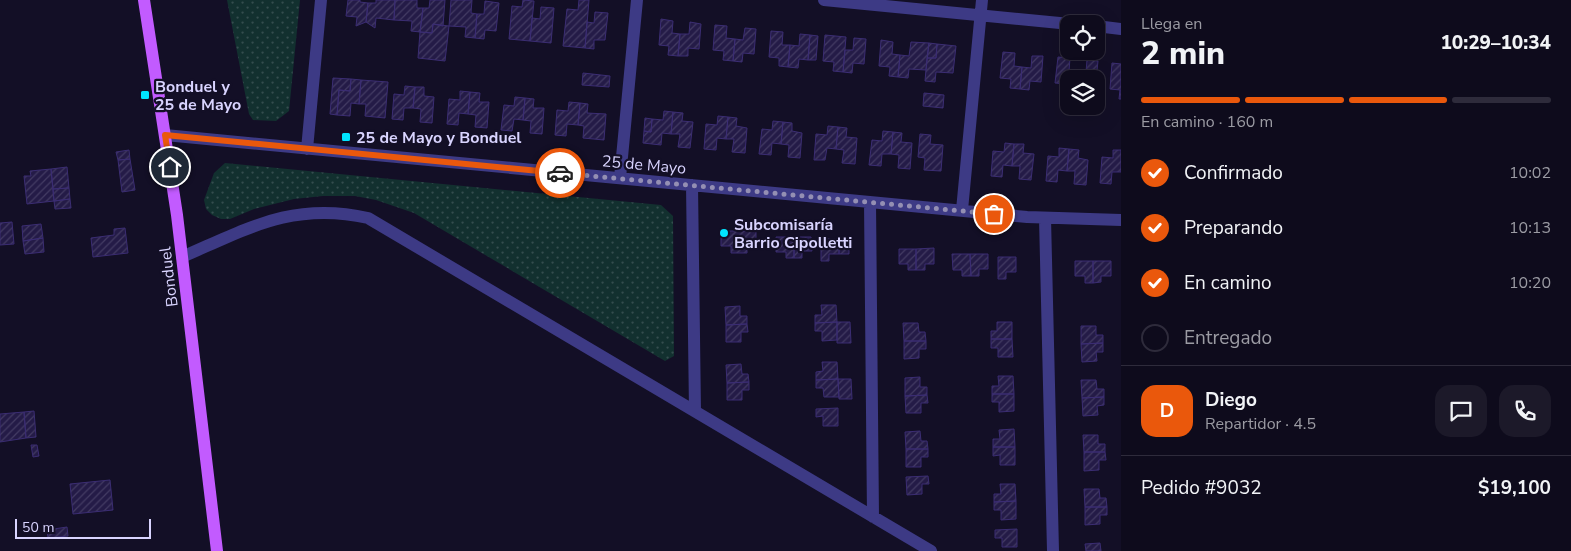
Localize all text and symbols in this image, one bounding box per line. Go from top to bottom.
text: Llega en [1141,13,1202,35]
map controls [1060,15,1105,115]
button: locate [1060,15,1105,60]
text: 10:29–10:34 [1440,30,1551,56]
text: 2 min [1141,32,1225,75]
button: layers [1060,70,1105,115]
place label: Bonduel y 25 de Mayo [155,76,241,116]
marker: Bonduel y 25 de Mayo [139,89,151,101]
text: En camino · 160 m [1141,111,1273,133]
place label: 25 de Mayo y Bonduel [356,127,521,149]
marker: 25 de Mayo y Bonduel [340,131,352,143]
pin [149,146,191,188]
courier [535,148,585,198]
street label: 25 de Mayo [601,150,687,180]
icon: home [156,153,184,181]
icon: car [546,159,574,187]
icon: check [1141,159,1169,187]
text: Confirmado [1184,160,1283,186]
text: 10:02 [1509,162,1551,184]
pin [973,193,1015,235]
icon: bag [980,200,1008,228]
place label: Subcomisaría Barrio Cipolletti [734,214,852,254]
icon: check [1141,214,1169,242]
text: Preparando [1184,215,1283,241]
text: 10:13 [1509,217,1551,239]
marker: Subcomisaría Barrio Cipolletti [718,227,730,239]
street label: Bonduel [154,245,184,308]
icon: check [1141,269,1169,297]
text: En camino [1184,270,1272,296]
text: 10:20 [1509,272,1551,294]
text: Entregado [1184,325,1272,351]
button: chat [1435,385,1487,437]
button: phone [1499,385,1551,437]
text: Diego [1205,387,1257,413]
text: D [1160,398,1174,424]
text: Repartidor · 4.5 [1205,413,1316,435]
text: Pedido #9032 [1141,475,1262,501]
text: $19,100 [1478,475,1551,501]
scale bar [15,516,151,539]
text: 50 m [22,518,54,537]

